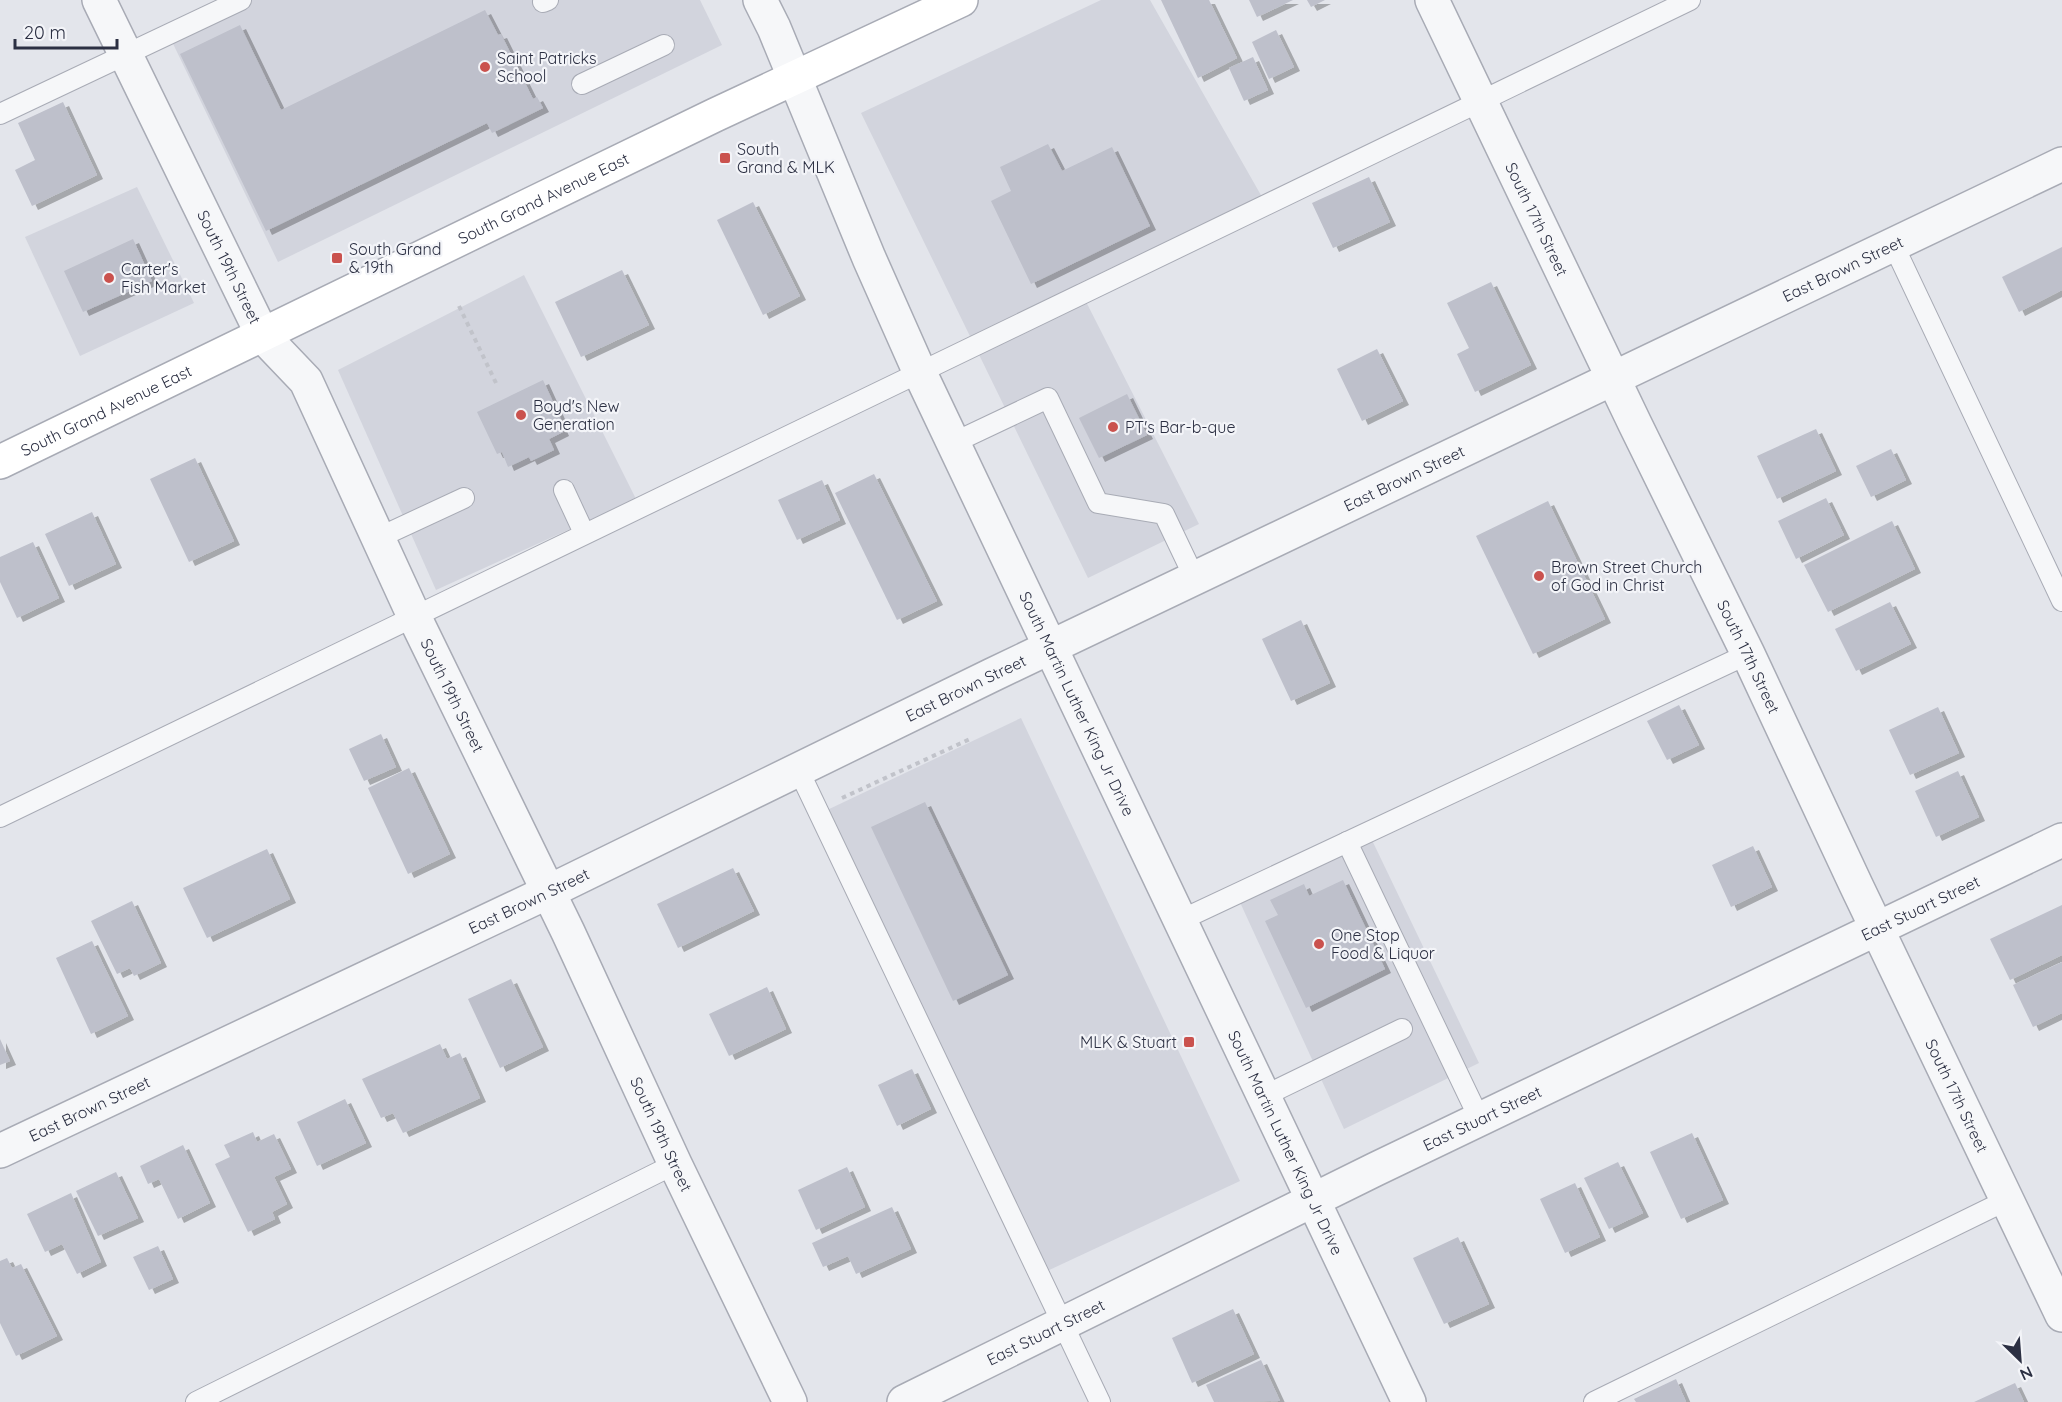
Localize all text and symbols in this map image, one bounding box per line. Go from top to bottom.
scale bar [15,12,117,50]
text: 20 m [24,21,66,44]
place label: Saint Patricks School [497,48,597,86]
marker: Saint Patricks School [478,60,492,74]
place label: South Grand & MLK [737,139,835,177]
street label: South Grand Avenue East [455,148,632,248]
marker: South Grand & MLK [718,151,732,165]
street label: South 17th Street [1501,159,1573,279]
street label: South 19th Street [193,207,266,327]
street label: East Brown Street [1779,231,1906,306]
place label: South Grand & 19th [349,239,441,277]
marker: South Grand & 19th [330,251,344,265]
place label: Carter's Fish Market [121,259,206,297]
marker: Carter's Fish Market [102,271,116,285]
street label: South Grand Avenue East [17,361,195,460]
place label: Boyd's New Generation [533,396,619,434]
marker: Boyd's New Generation [514,408,528,422]
place label: PT's Bar-b-que [1125,417,1235,437]
marker: PT's Bar-b-que [1106,420,1120,434]
street label: East Brown Street [1340,441,1468,516]
place label: Brown Street Church of God in Christ [1551,557,1702,595]
marker: Brown Street Church of God in Christ [1532,569,1546,583]
street label: South Martin Luther King Jr Drive [1015,588,1139,819]
street label: South 17th Street [1713,597,1784,717]
street label: South 19th Street [416,635,489,756]
street label: East Brown Street [902,650,1029,726]
street label: East Brown Street [465,863,592,938]
street label: East Stuart Street [1858,871,1983,945]
place label: One Stop Food & Liquor [1331,925,1435,963]
marker: One Stop Food & Liquor [1312,937,1326,951]
street label: South Martin Luther King Jr Drive [1224,1027,1348,1258]
place label: MLK & Stuart [1080,1032,1177,1052]
marker: MLK & Stuart [1182,1035,1196,1049]
street label: South 17th Street [1921,1036,1993,1156]
street label: East Brown Street [26,1072,153,1146]
street label: South 19th Street [626,1074,697,1195]
street label: East Stuart Street [1420,1081,1545,1155]
street label: East Stuart Street [983,1295,1108,1370]
north arrow [1990,1330,2050,1390]
text: N [2017,1362,2036,1385]

